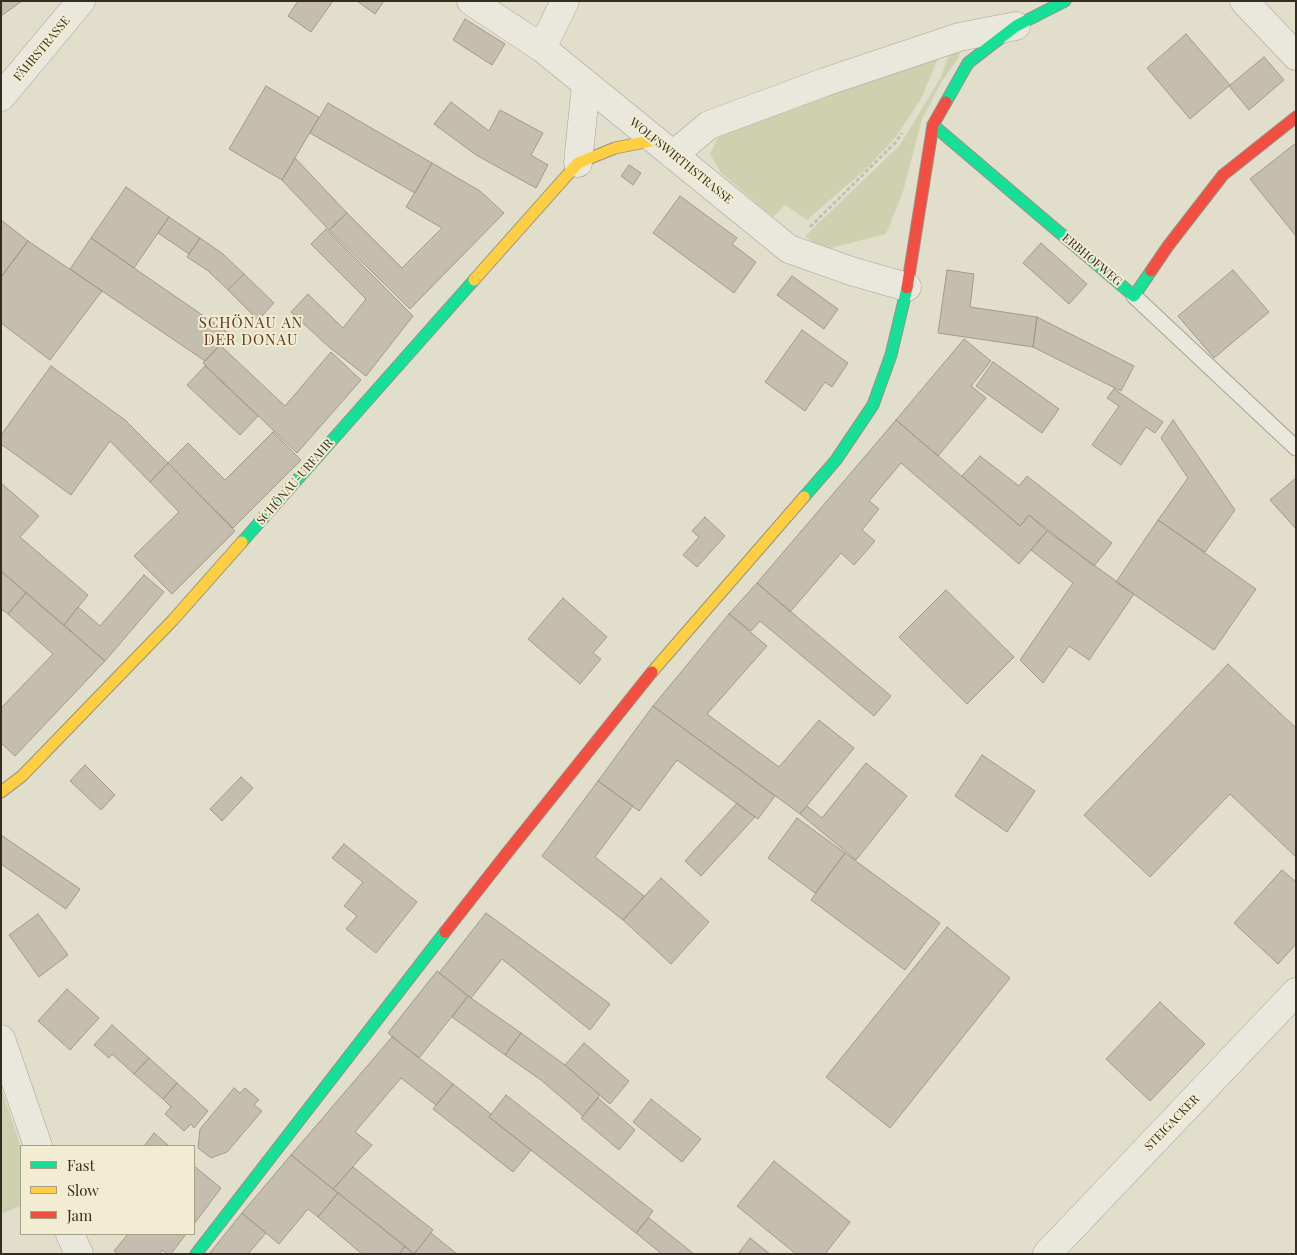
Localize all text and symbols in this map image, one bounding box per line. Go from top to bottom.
street label: FÄHRSTRASSE [11,14,73,84]
street label: WOLFSWIRTHSTRASSE [627,115,735,207]
street label: ERBHOFWEG [1059,231,1125,289]
district label: SCHÖNAU AN DER DONAU [198,314,304,349]
street label: SCHÖNAU-URFAHR [254,436,336,528]
street label: STEIGACKER [1142,1092,1202,1154]
legend [20,1145,195,1235]
text: Fast [67,1155,95,1175]
text: Slow [67,1180,99,1200]
text: Jam [67,1205,92,1225]

